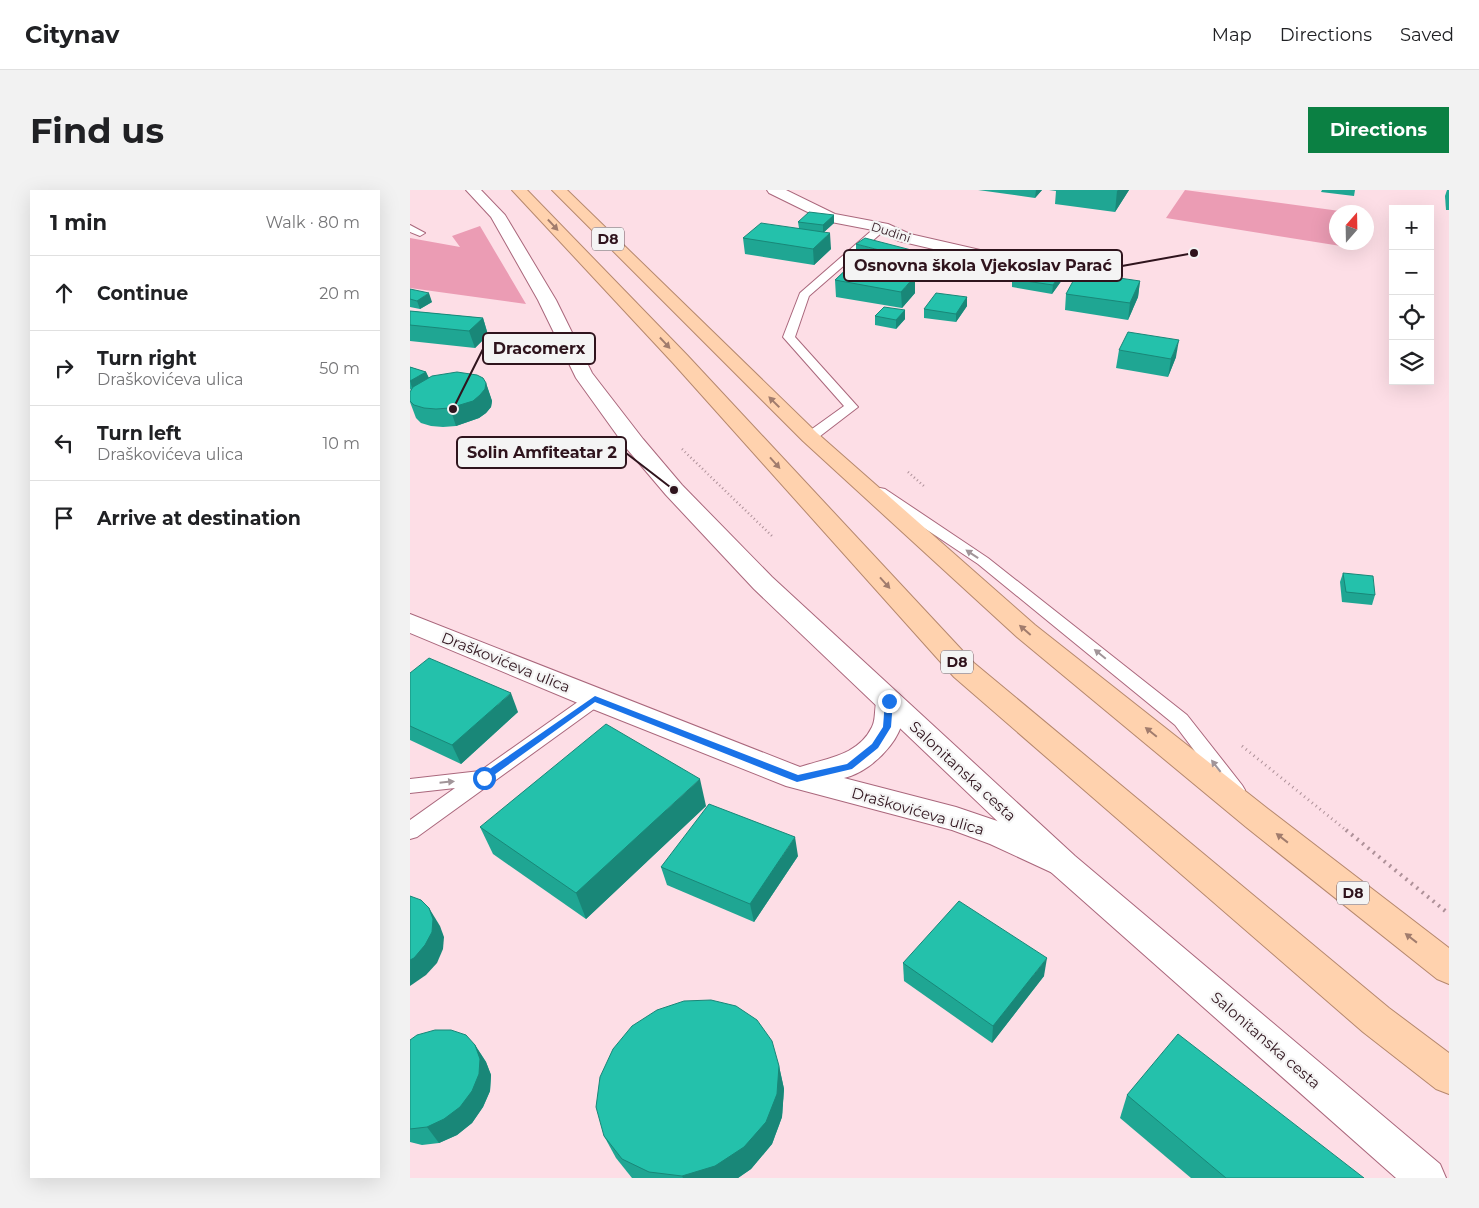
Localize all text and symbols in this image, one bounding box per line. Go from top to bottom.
text: Citynav [25,20,119,49]
text: Map [1212,24,1252,46]
text: Directions [1280,24,1372,46]
text: Saved [1400,24,1454,46]
button: Directions [1308,107,1449,153]
text: Find us [30,109,164,152]
north arrow [1329,205,1374,250]
map controls [1389,205,1434,385]
button: + [1389,205,1434,250]
text: 1 min [50,210,107,235]
text: Walk · 80 m [265,213,360,232]
one-way arrow [547,219,559,231]
street label: Dudini [869,219,913,245]
road number: D8 [592,228,624,251]
callout: Osnovna škola Vjekoslav Parać [844,250,1122,281]
button: − [1389,250,1434,295]
text: Osnovna škola Vjekoslav Parać [854,256,1113,275]
icon: ahead [50,279,78,307]
text: Continue [97,282,188,305]
text: 20 m [319,284,360,303]
button: locate [1389,295,1434,340]
callout: Dracomerx [483,333,595,364]
one-way arrow [659,337,671,349]
text: Dracomerx [493,339,586,358]
button: layers [1389,340,1434,385]
text: Turn right [97,347,197,370]
icon: right [50,354,78,382]
text: 50 m [319,359,360,378]
text: Draškovićeva ulica [97,370,243,389]
one-way arrow [768,396,780,408]
text: Turn left [97,422,182,445]
icon: left [50,429,78,457]
text: 10 m [322,434,360,453]
callout: Solin Amfiteatar 2 [457,437,626,468]
text: Solin Amfiteatar 2 [467,443,617,462]
text: Draškovićeva ulica [97,445,243,464]
one-way arrow [769,456,781,468]
icon: arrive [50,504,78,532]
text: Arrive at destination [97,507,301,530]
one-way arrow [965,549,979,559]
one-way arrow [879,576,890,589]
one-way arrow [1019,624,1032,635]
street label: Draškovićeva ulica [439,627,573,697]
one-way arrow [1094,649,1106,660]
road number: D8 [941,651,973,674]
route end [878,690,901,713]
street label: Salonitanska cesta [906,717,1020,825]
one-way arrow [1145,727,1158,738]
one-way arrow [1211,760,1222,773]
route start [473,767,496,790]
one-way arrow [439,778,455,786]
street label: Draškovićeva ulica [849,783,987,839]
one-way arrow [1276,833,1289,844]
road number: D8 [1337,881,1369,904]
one-way arrow [1404,933,1417,944]
street label: Salonitanska cesta [1207,987,1325,1093]

